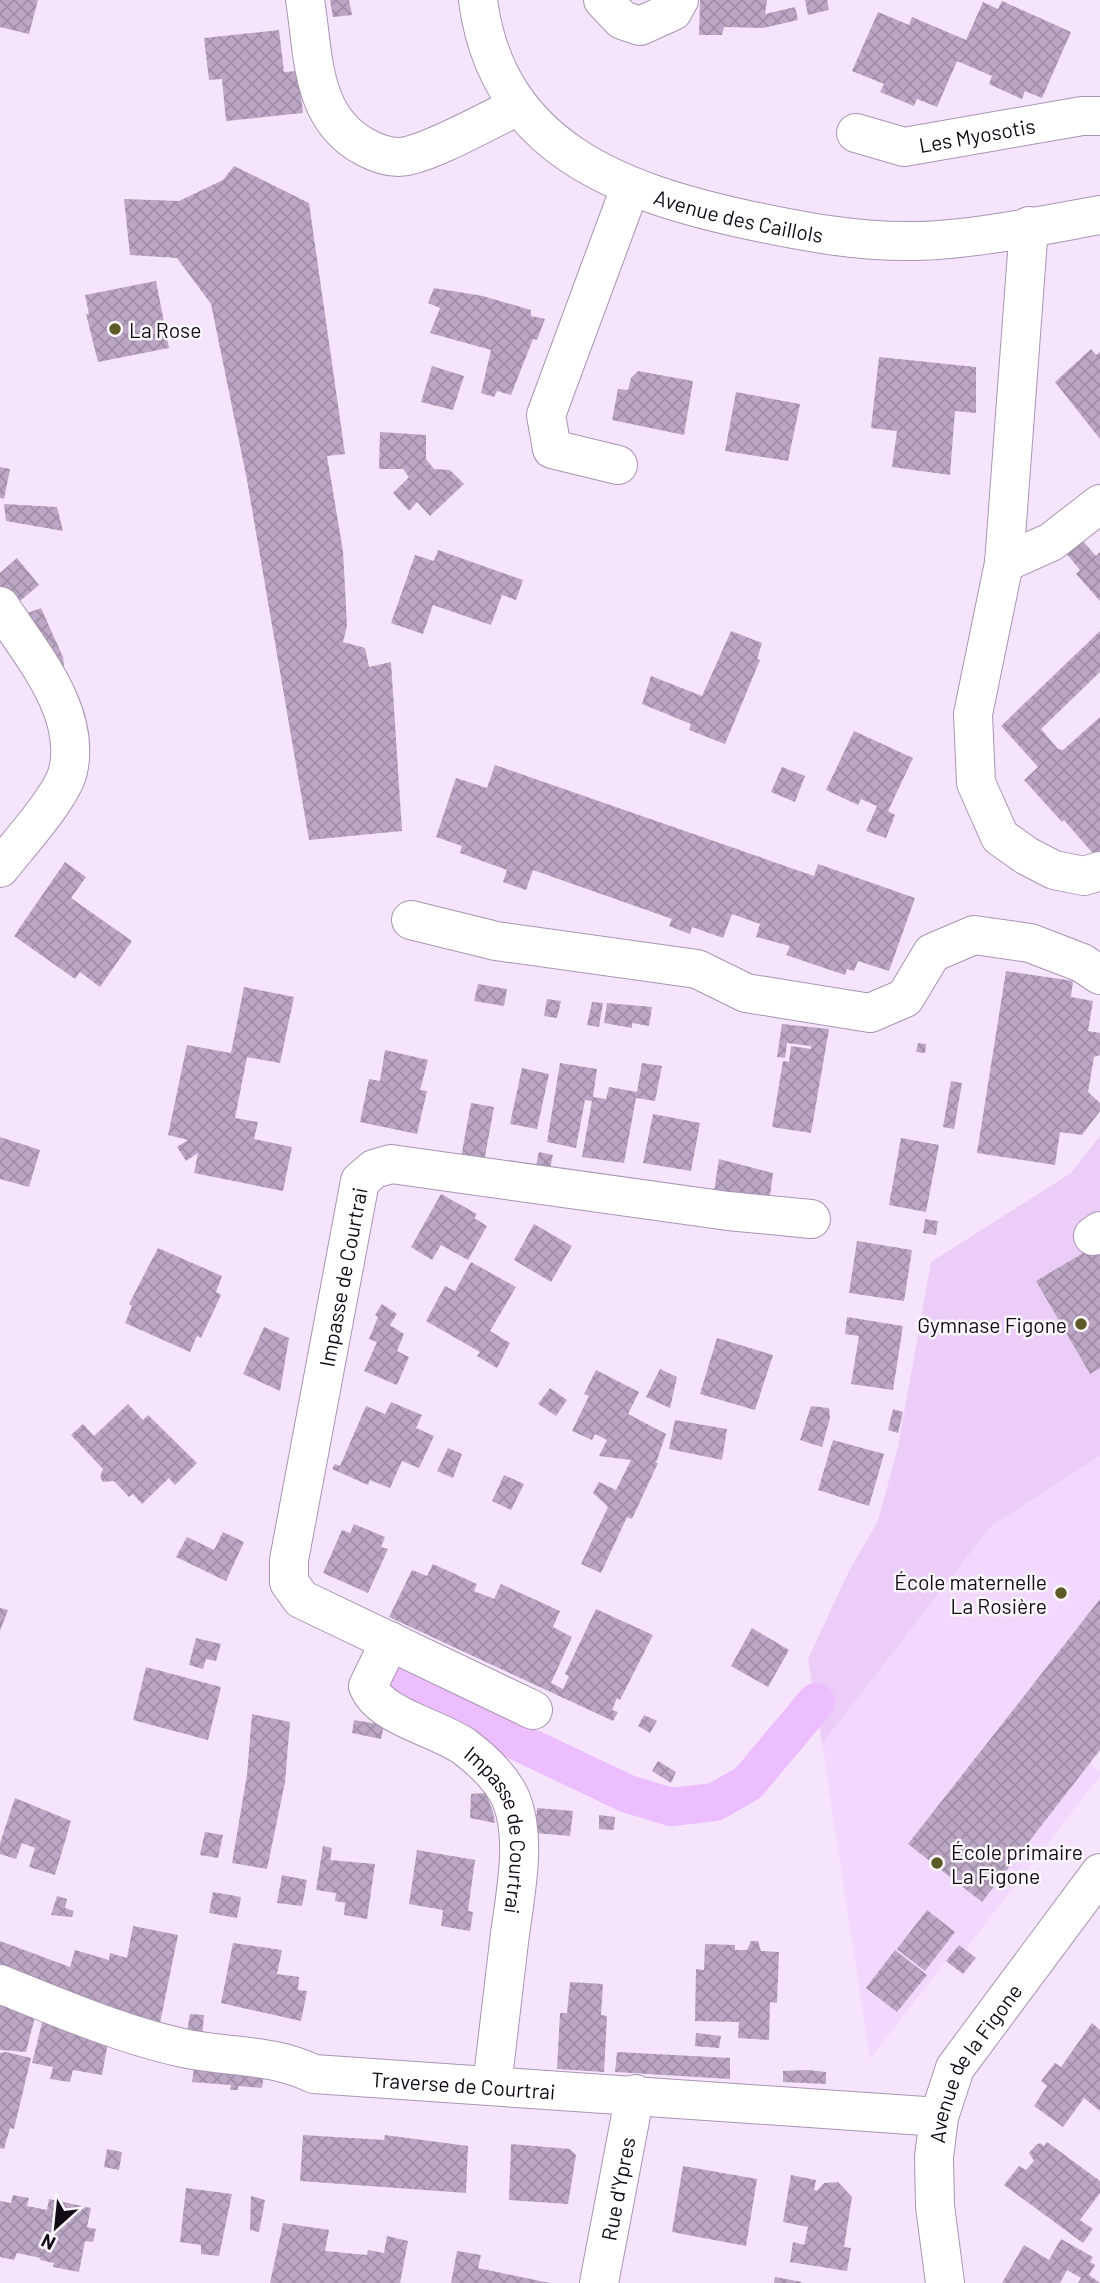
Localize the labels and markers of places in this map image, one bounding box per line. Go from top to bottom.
place label: La Rose [129,317,201,342]
marker: La Rose [107,321,123,337]
place label: Gymnase Figone [917,1312,1067,1337]
marker: Gymnase Figone [1073,1316,1089,1332]
place label: École maternelle La Rosière [894,1569,1047,1618]
marker: École maternelle La Rosière [1053,1585,1069,1601]
place label: École primaire La Figone [951,1839,1083,1888]
marker: École primaire La Figone [929,1855,945,1871]

